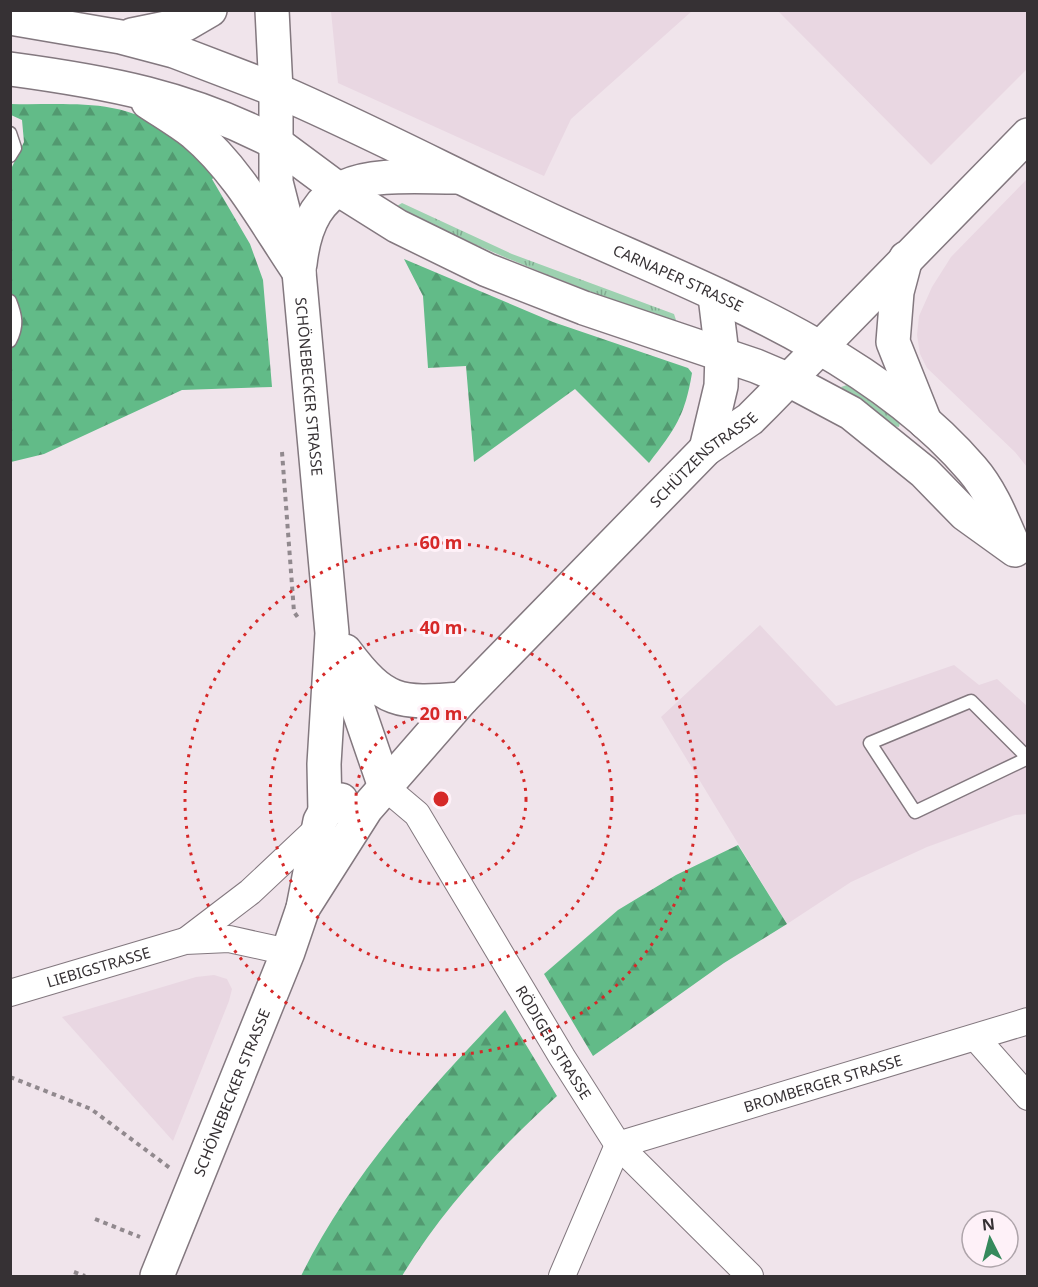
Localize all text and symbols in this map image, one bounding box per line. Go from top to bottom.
street label: CARNAPER STRASSE [610,240,747,316]
street label: SCHÖNEBECKER STRASSE [291,296,328,477]
street label: SCHÜTZENSTRASSE [645,407,762,511]
text: 60 m [420,530,462,554]
text: 40 m [420,615,462,639]
text: 20 m [420,701,462,725]
centre of rings [431,789,451,809]
street label: LIEBIGSTRASSE [44,942,153,992]
street label: RÖDIGER STRASSE [511,982,596,1103]
street label: SCHÖNEBECKER STRASSE [188,1006,274,1179]
street label: BROMBERGER STRASSE [741,1050,905,1116]
north arrow [960,1209,1020,1269]
text: N [981,1212,996,1236]

